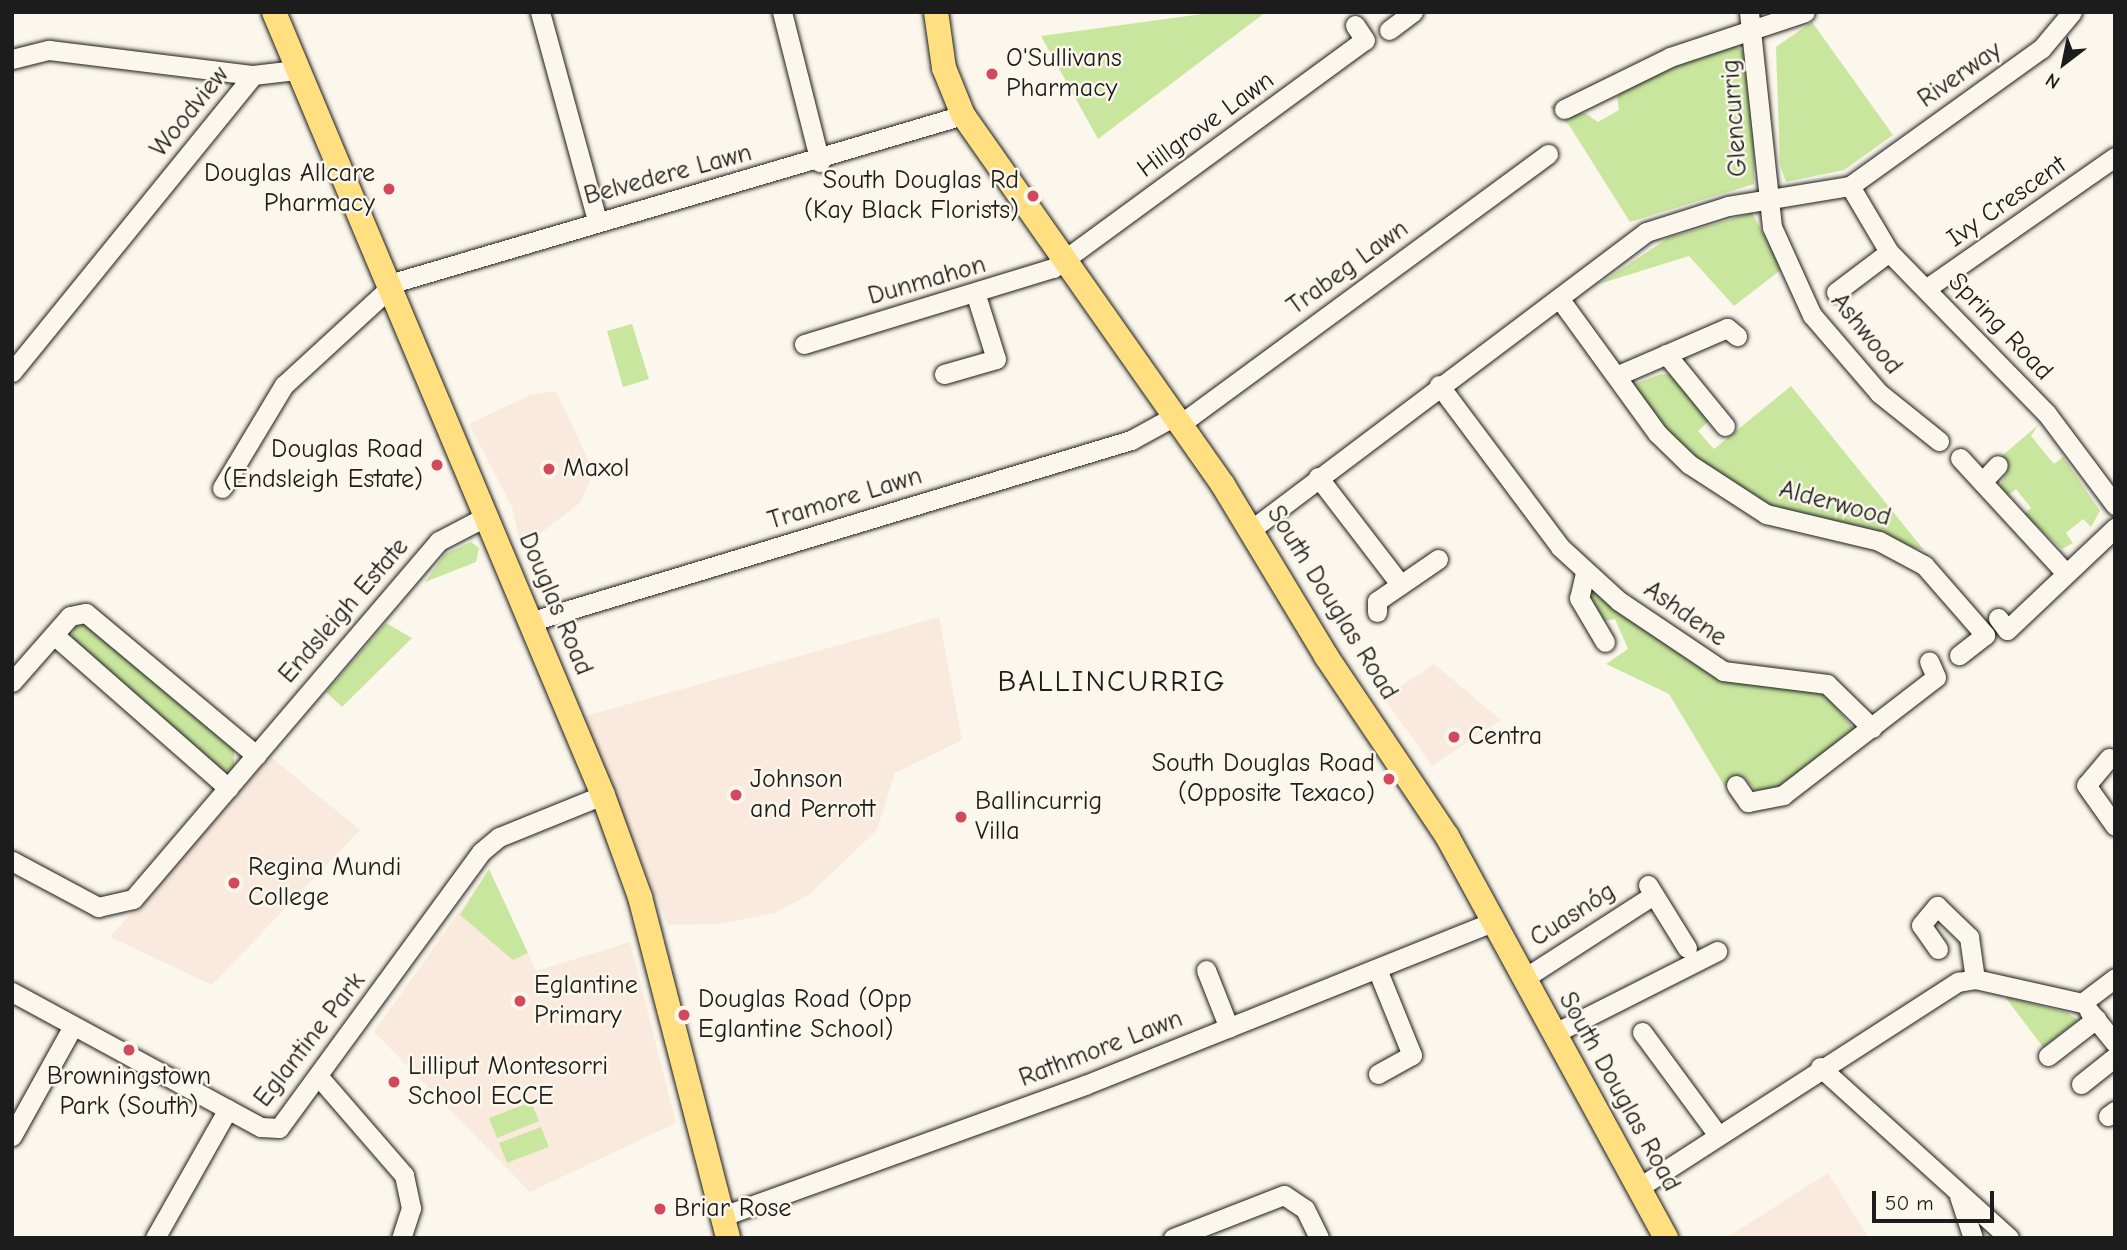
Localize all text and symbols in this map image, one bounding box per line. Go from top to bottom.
north arrow [2029,28,2099,98]
street label: Riverway [1912,35,2008,115]
place label: O'Sullivans Pharmacy [1006,43,1122,104]
street label: Glencurrig [1715,58,1755,178]
street label: Woodview [144,60,236,164]
street label: Hillgrove Lawn [1132,65,1280,185]
marker: O'Sullivans Pharmacy [984,66,1000,82]
text: N [2042,68,2064,93]
street label: Belvedere Lawn [581,138,755,212]
street label: Ivy Crescent [1941,150,2073,254]
place label: Douglas Allcare Pharmacy [204,158,375,220]
place label: South Douglas Rd (Kay Black Florists) [804,165,1019,227]
marker: Douglas Allcare Pharmacy [381,181,397,197]
marker: South Douglas Rd (Kay Black Florists) [1025,188,1041,204]
street label: Trabeg Lawn [1281,214,1415,322]
street label: Dunmahon [865,249,989,313]
street label: Spring Road [1941,267,2059,387]
street label: Ashwood [1824,287,1908,381]
place label: Douglas Road (Endsleigh Estate) [223,434,423,496]
place label: Maxol [563,453,629,485]
marker: Douglas Road (Endsleigh Estate) [429,457,445,473]
marker: Maxol [541,461,557,477]
street label: Tramore Lawn [764,461,926,537]
street label: Alderwood [1776,474,1894,534]
street label: South Douglas Road [1260,500,1404,706]
street label: Douglas Road [511,528,599,680]
street label: Endsleigh Estate [273,532,415,690]
street label: Ashdene [1638,574,1732,654]
district label: BALLINCURRIG [999,664,1225,700]
place label: Centra [1468,721,1542,753]
marker: Centra [1446,729,1462,745]
place label: South Douglas Road (Opposite Texaco) [1152,748,1375,810]
place label: Johnson and Perrott [750,764,875,826]
marker: South Douglas Road (Opposite Texaco) [1381,771,1397,787]
place label: Ballincurrig Villa [975,786,1102,848]
marker: Johnson and Perrott [728,787,744,803]
marker: Ballincurrig Villa [953,809,969,825]
place label: Regina Mundi College [248,852,402,914]
marker: Regina Mundi College [226,875,242,891]
street label: Cuasnóg [1525,876,1621,954]
street label: Eglantine Park [248,967,372,1113]
place label: Eglantine Primary [534,970,638,1032]
place label: Douglas Road (Opp Eglantine School) [698,984,912,1046]
street label: South Douglas Road [1551,987,1687,1197]
marker: Eglantine Primary [512,993,528,1009]
street label: Rathmore Lawn [1015,1003,1187,1095]
marker: Douglas Road (Opp Eglantine School) [676,1007,692,1023]
marker: Browningstown Park (South) [121,1042,137,1058]
place label: Lilliput Montesorri School ECCE [408,1051,608,1112]
place label: Browningstown Park (South) [47,1061,211,1122]
marker: Lilliput Montesorri School ECCE [386,1074,402,1090]
scale bar [1875,1176,1997,1220]
text: 50 m [1885,1191,1934,1215]
place label: Briar Rose [674,1193,791,1225]
marker: Briar Rose [652,1201,668,1217]

